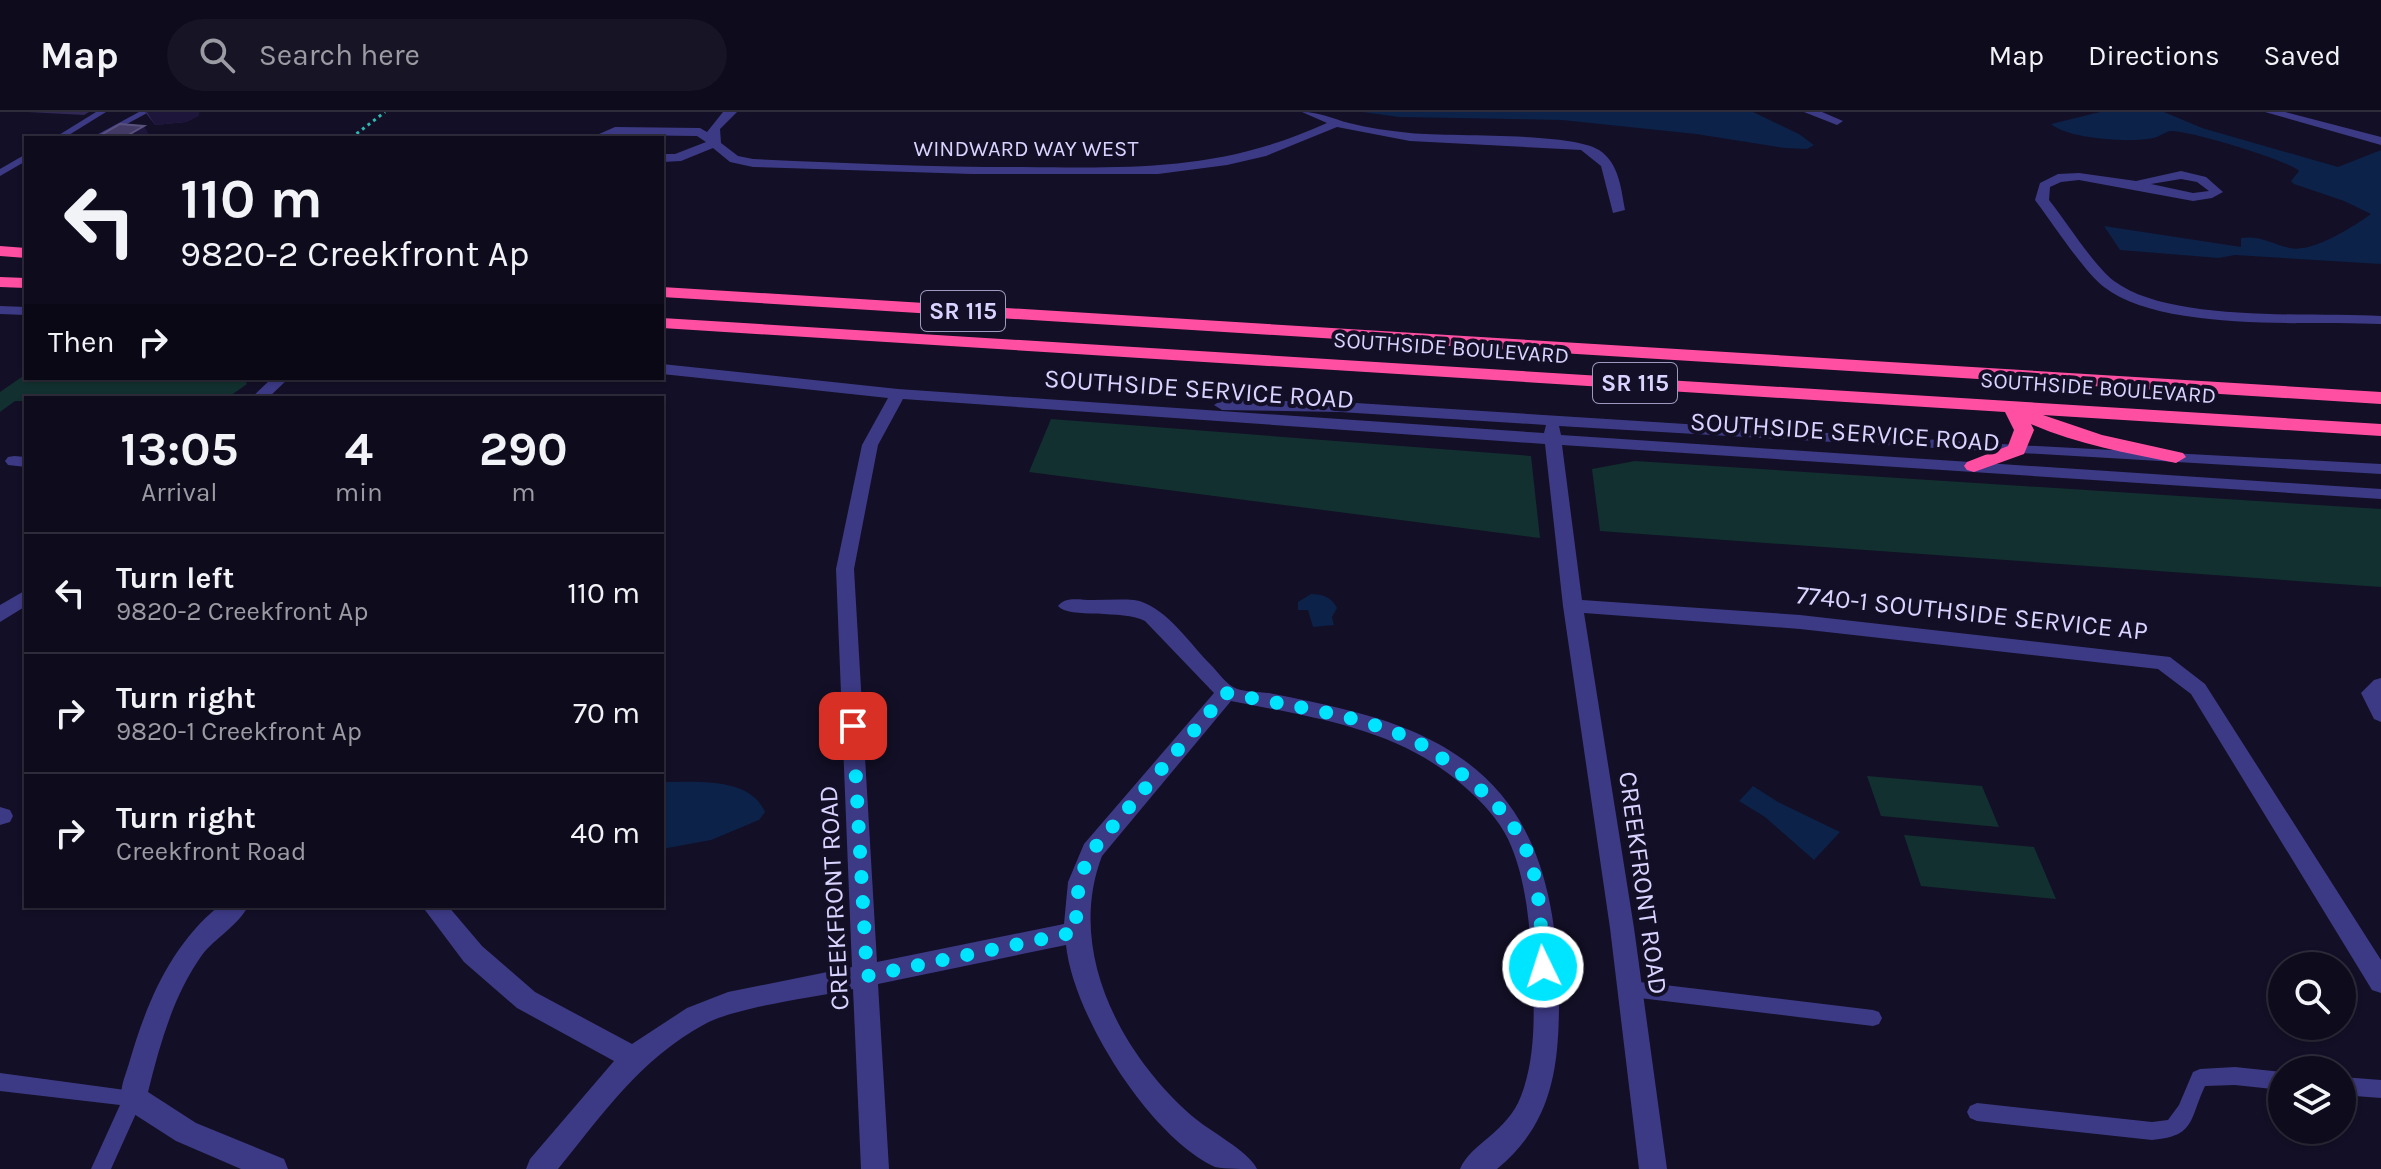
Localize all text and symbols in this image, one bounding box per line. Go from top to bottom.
search box [167,19,727,91]
text: Map [40,33,119,78]
icon: search [195,33,239,77]
text: Search here [259,37,420,73]
text: Map [1989,39,2044,72]
text: Directions [2088,39,2220,72]
text: Saved [2264,39,2341,72]
street label: WINDWARD WAY WEST [914,136,1138,162]
text: 110 m [180,166,323,231]
icon: left [48,168,152,272]
text: 9820-2 Creekfront Ap [180,233,530,275]
road number: SR 115 [921,291,1005,331]
icon: right [131,320,175,364]
text: Then [48,324,115,360]
street label: SOUTHSIDE BOULEVARD [1332,327,1570,369]
street label: SOUTHSIDE SERVICE ROAD [1043,363,1355,415]
road number: SR 115 [1593,363,1677,403]
street label: SOUTHSIDE BOULEVARD [1979,367,2217,409]
street label: SOUTHSIDE SERVICE ROAD [1689,406,2001,458]
text: 13:05 [120,421,239,477]
text: 4 [344,421,373,477]
text: 290 [479,421,568,477]
text: Arrival [141,477,218,508]
text: min [335,477,383,508]
text: m [511,477,535,508]
text: Turn left [116,560,234,596]
icon: left [48,571,92,615]
text: 110 m [567,575,640,611]
street label: 7740-1 SOUTHSIDE SERVICE AP [1795,579,2149,647]
text: 9820-2 Creekfront Ap [116,596,368,627]
text: Turn right [116,680,256,716]
icon: right [48,691,92,735]
pin [819,692,887,760]
text: 70 m [573,695,640,731]
icon: arrive [831,704,875,748]
text: 9820-1 Creekfront Ap [116,716,362,747]
street label: CREEKFRONT ROAD [1612,769,1674,997]
street label: CREEKFRONT ROAD [813,785,855,1011]
text: Turn right [116,800,256,836]
icon: right [48,811,92,855]
text: 40 m [570,815,640,851]
text: Creekfront Road [116,836,306,867]
position arrow [1501,925,1585,1009]
map controls [2268,952,2356,1144]
button: search [2268,952,2356,1040]
button: layers [2268,1056,2356,1144]

